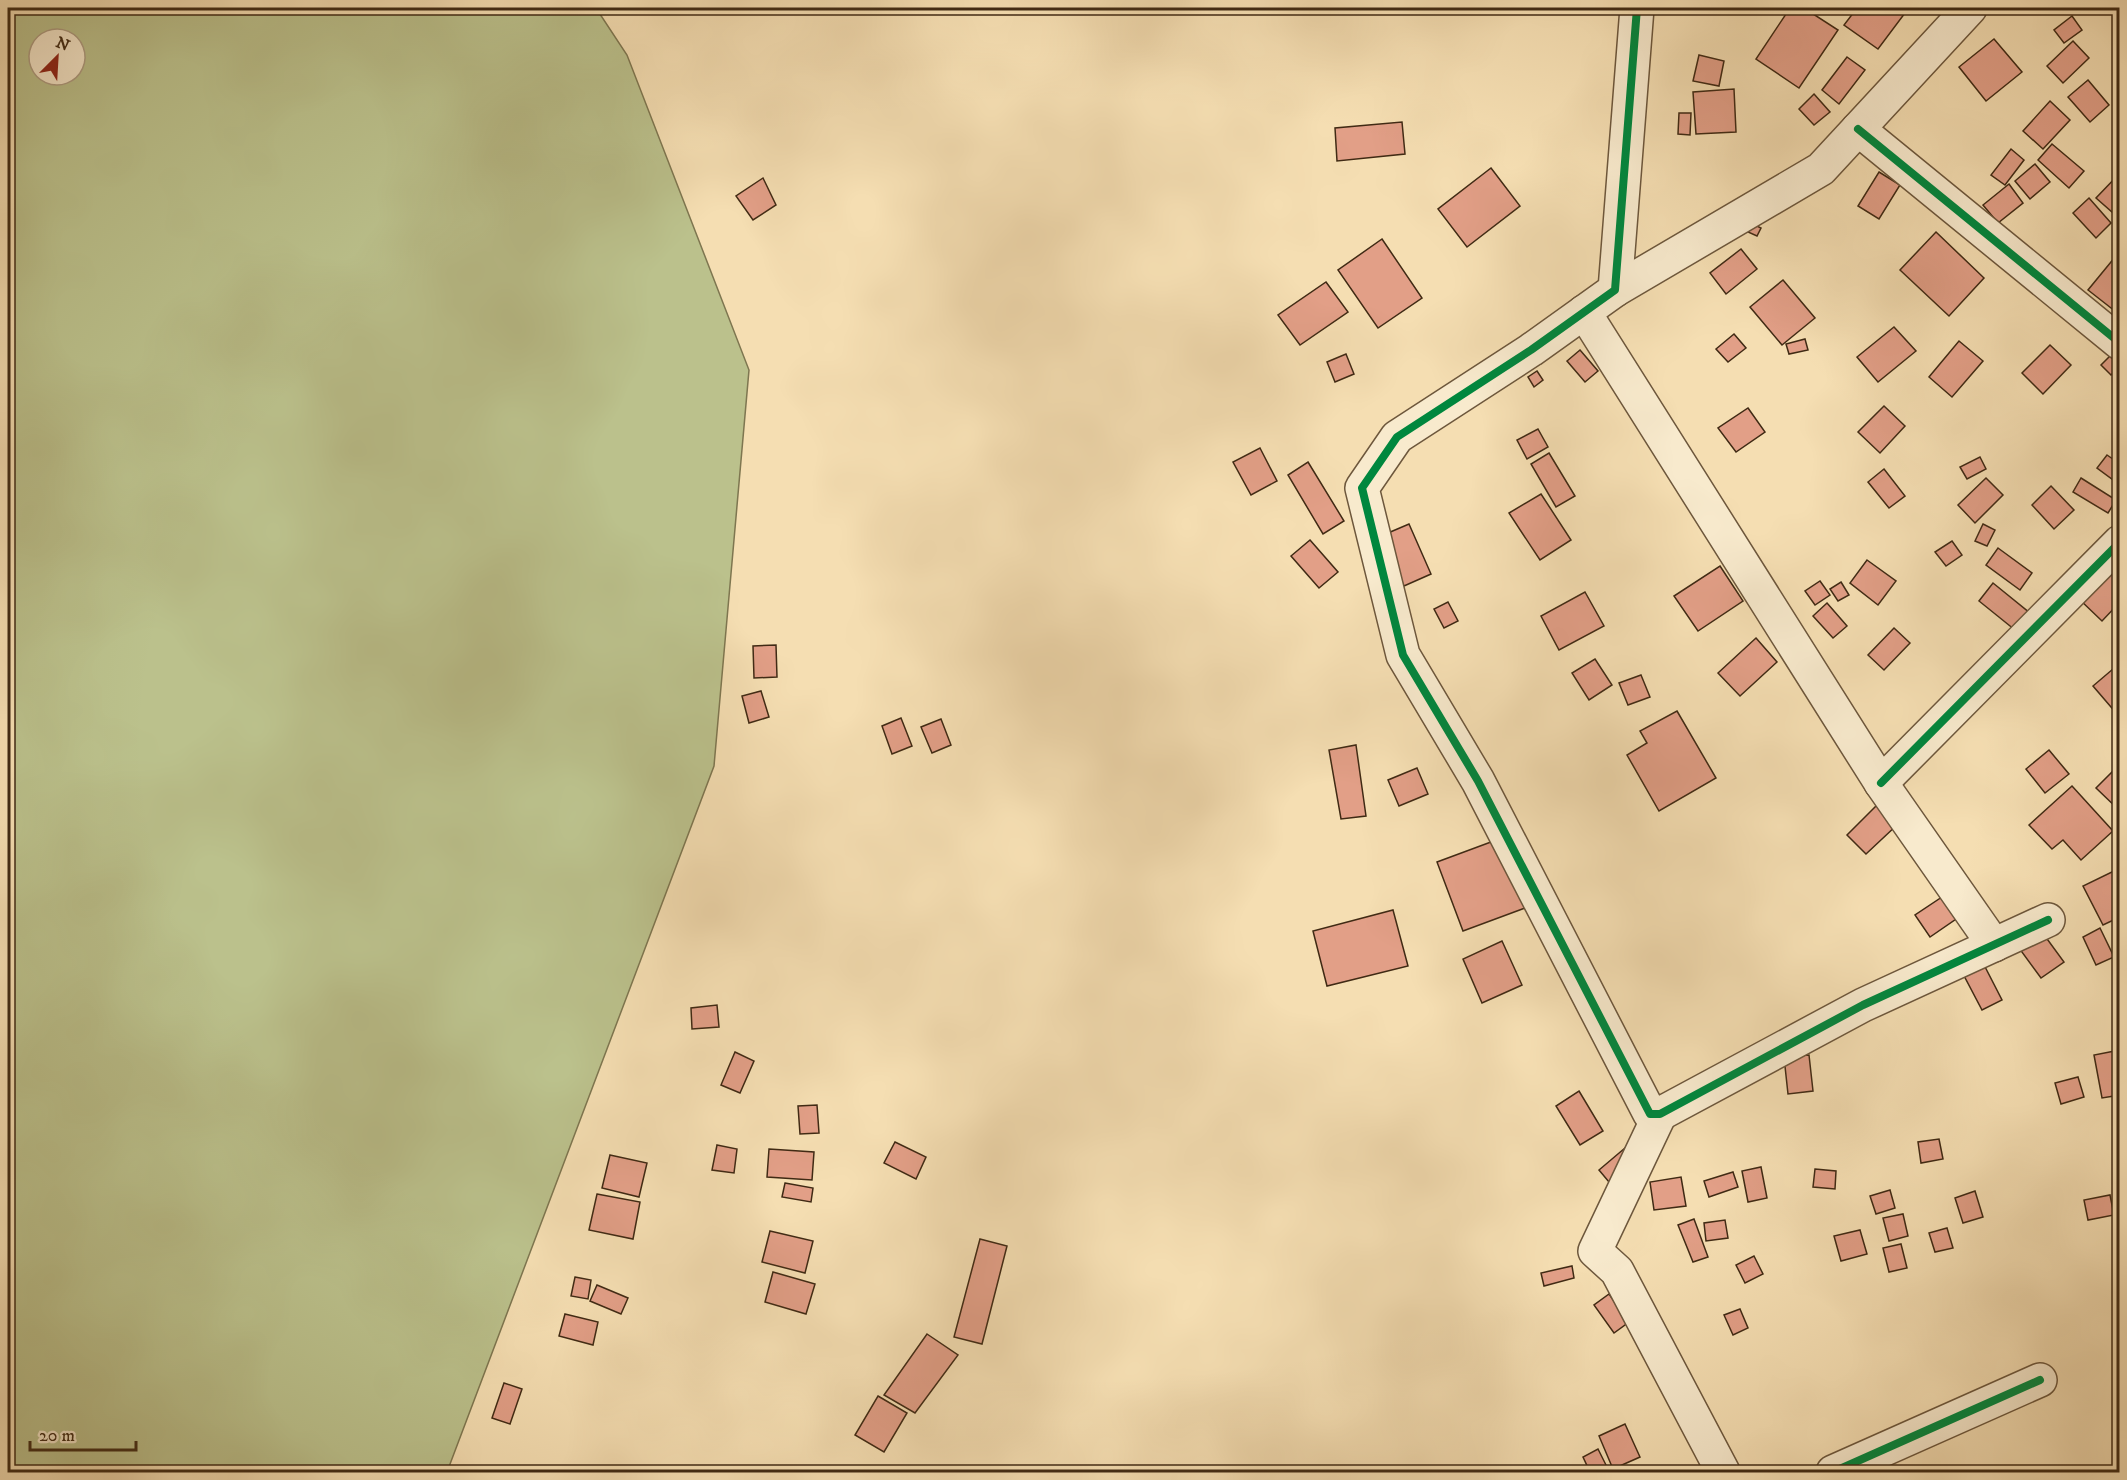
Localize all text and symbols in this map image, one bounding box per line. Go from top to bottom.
north arrow [27,27,87,87]
text: N [53,32,73,56]
scale bar [30,1414,136,1452]
text: 20 m [39,1425,75,1447]

